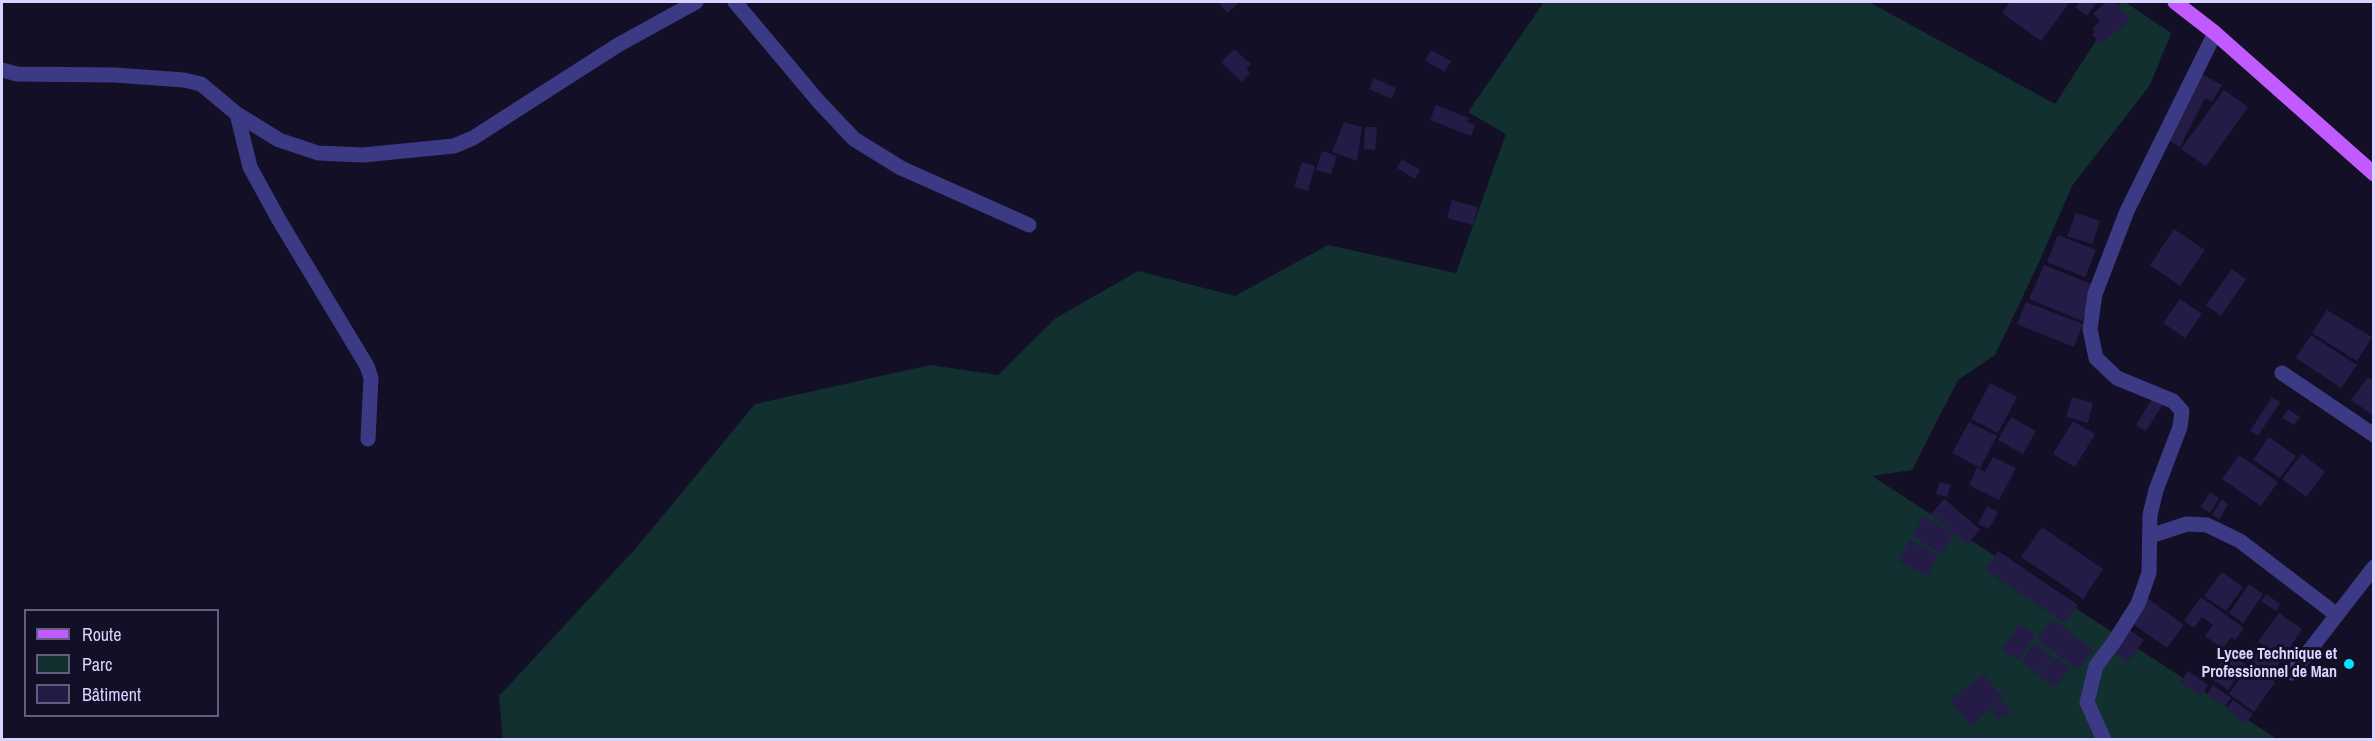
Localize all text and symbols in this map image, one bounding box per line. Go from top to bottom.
legend [24,609,219,717]
text: Route [82,622,121,647]
place label: Lycee Technique et Professionnel de Man [2201,645,2337,683]
text: Parc [82,652,112,677]
marker: Lycee Technique et Professionnel de Man [2342,657,2356,671]
text: Bâtiment [82,682,141,707]

